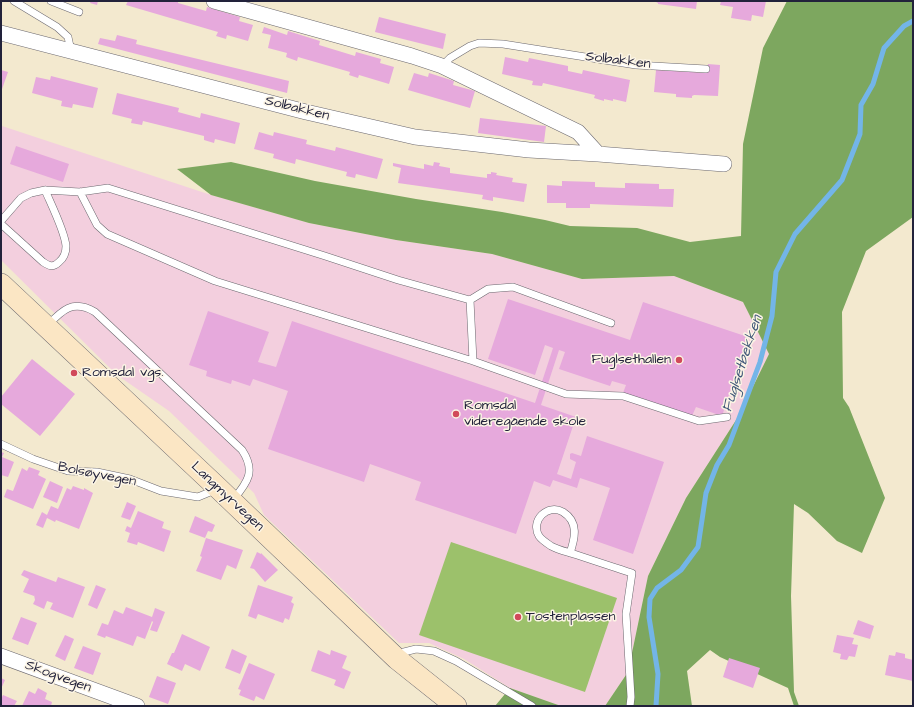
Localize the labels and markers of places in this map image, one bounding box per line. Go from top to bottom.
place label: Fuglsethallen [591,352,671,368]
marker: Fuglsethallen [674,355,684,365]
place label: Romsdal vgs. [82,365,163,381]
marker: Romsdal vgs. [69,368,79,378]
place label: Romsdal videregående skole [464,398,586,430]
marker: Romsdal videregående skole [451,409,461,419]
place label: Tostenplassen [526,609,616,625]
marker: Tostenplassen [513,612,523,622]

